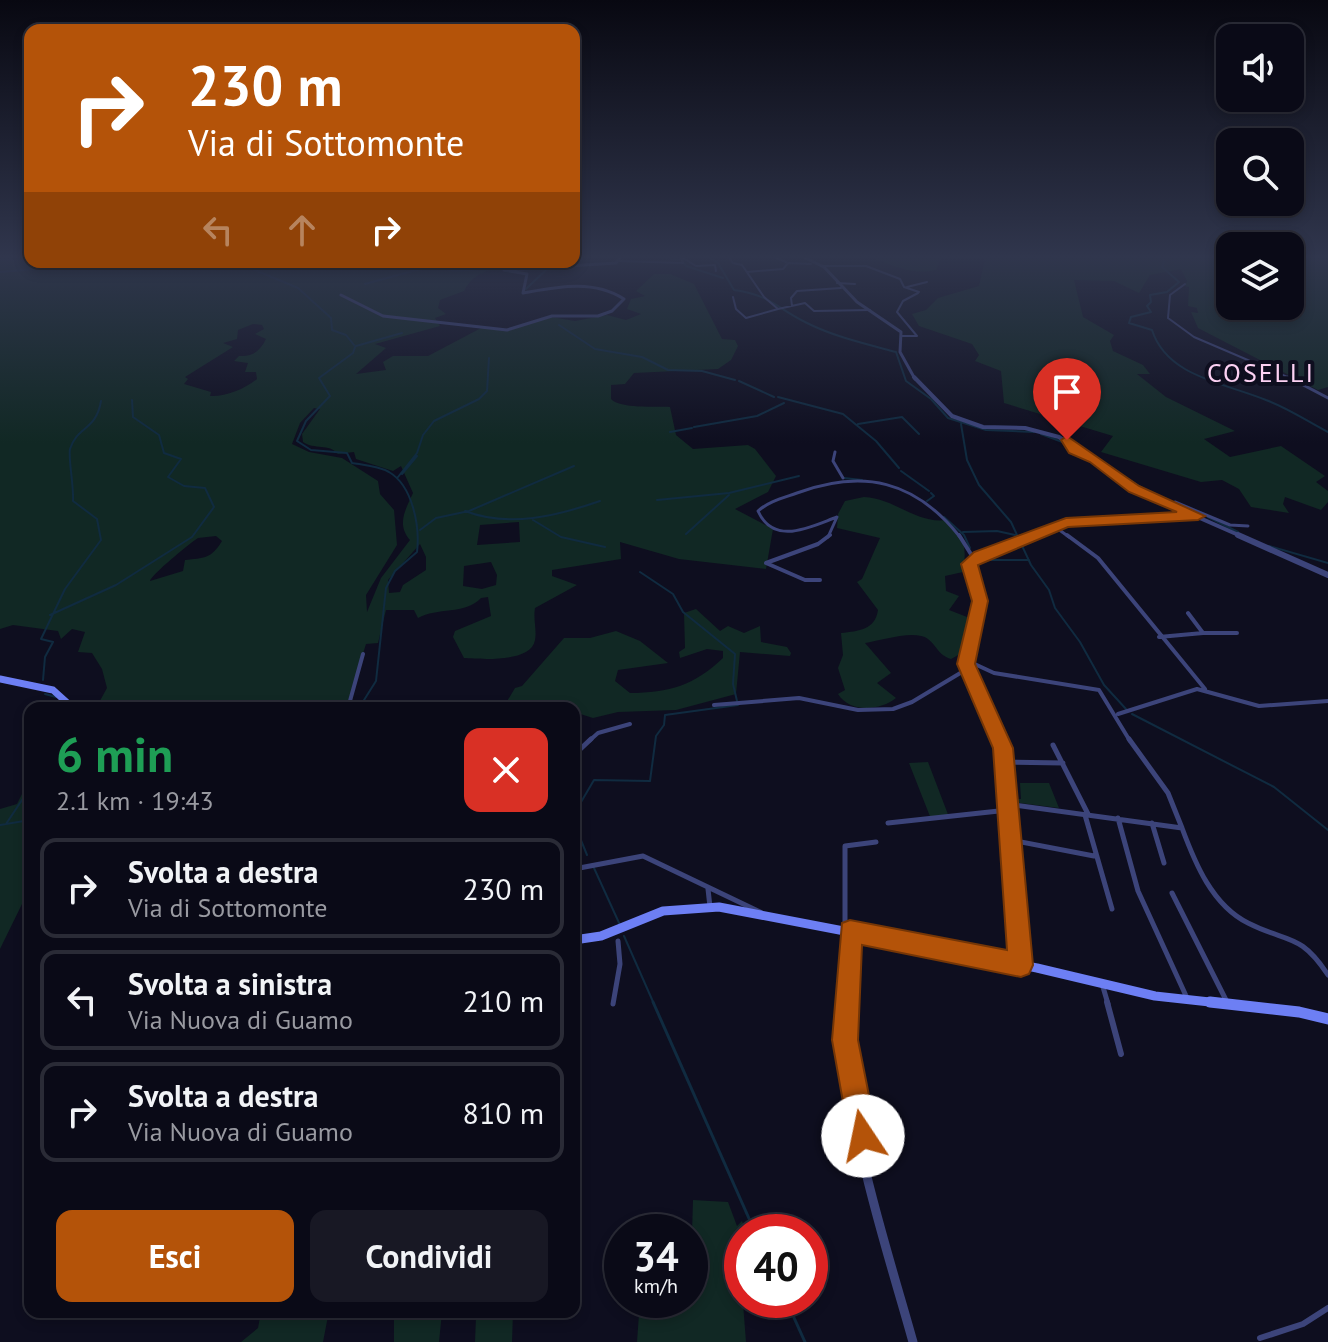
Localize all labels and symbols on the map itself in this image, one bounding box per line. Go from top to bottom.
district label: COSELLI [1207,356,1315,389]
pin [1033,358,1101,440]
position arrow [821,1094,905,1178]
speed limit sign: 40 [724,1214,828,1318]

